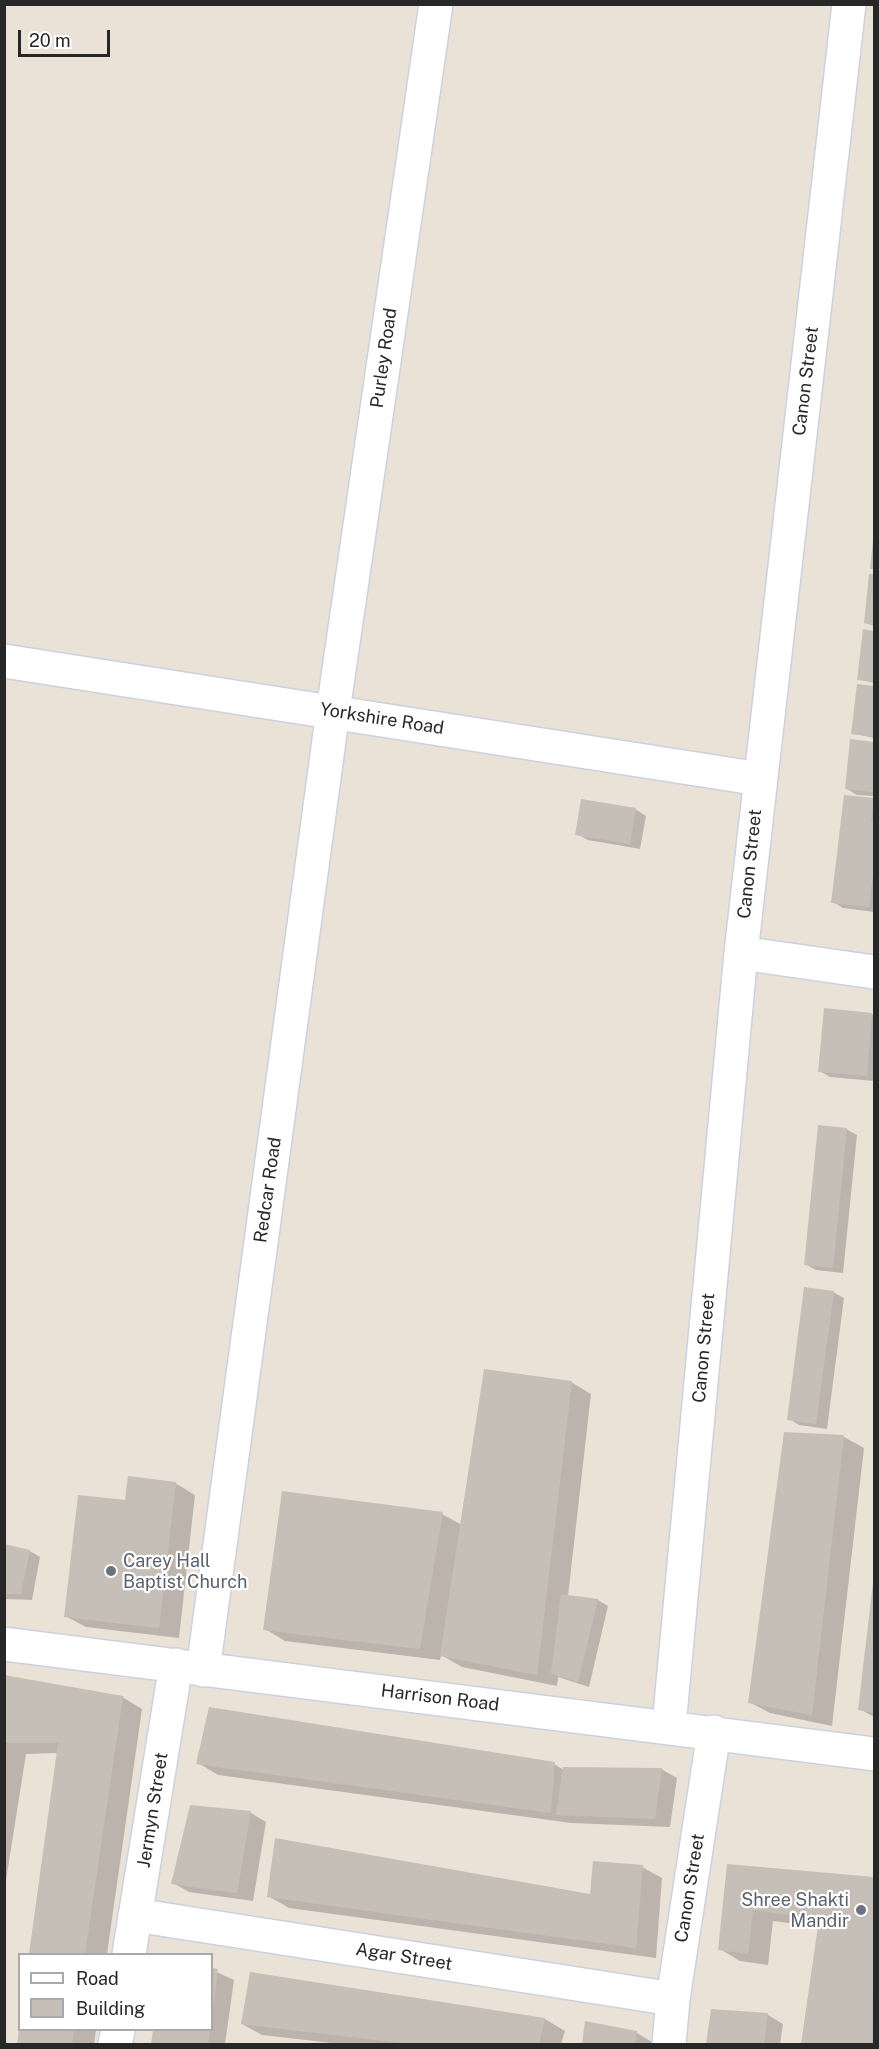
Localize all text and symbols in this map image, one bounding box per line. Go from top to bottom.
scale bar [21,18,112,56]
text: 20 m [29,30,71,51]
street label: Purley Road [366,307,402,409]
street label: Canon Street [789,325,823,437]
street label: Yorkshire Road [319,699,445,739]
street label: Canon Street [734,808,766,920]
street label: Redcar Road [250,1136,286,1244]
street label: Canon Street [688,1292,720,1404]
place label: Carey Hall Baptist Church [123,1550,247,1592]
marker: Carey Hall Baptist Church [104,1564,118,1578]
street label: Harrison Road [380,1680,500,1716]
street label: Jermyn Street [133,1751,173,1869]
street label: Canon Street [671,1832,709,1944]
place label: Shree Shakti Mandir [741,1889,849,1932]
marker: Shree Shakti Mandir [854,1903,868,1917]
street label: Agar Street [354,1939,454,1975]
legend [18,1953,213,2031]
text: Road [76,1968,119,1989]
text: Building [76,1998,145,2019]

